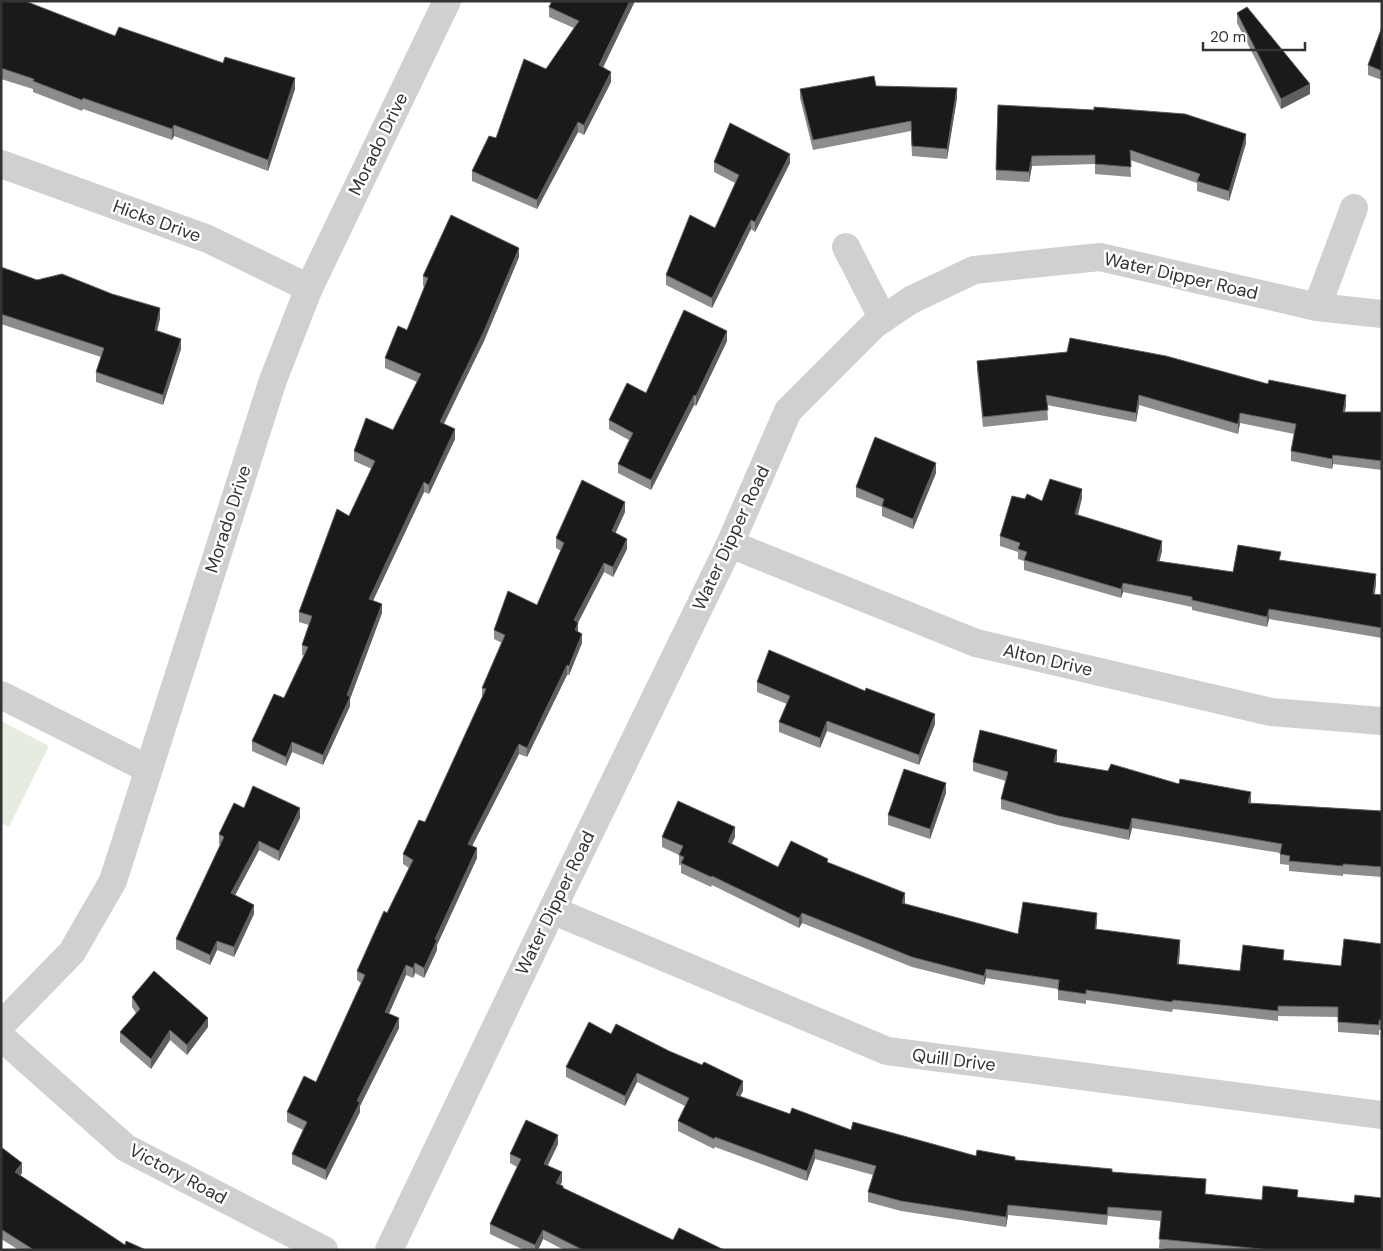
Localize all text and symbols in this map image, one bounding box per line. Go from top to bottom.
scale bar [1203,20,1306,52]
text: 20 m [1210,27,1246,47]
street label: Morado Drive [343,89,413,199]
street label: Hicks Drive [110,194,204,248]
street label: Water Dipper Road [1102,247,1260,305]
street label: Morado Drive [199,462,257,576]
street label: Water Dipper Road [687,462,775,614]
street label: Alton Drive [1001,638,1095,682]
street label: Water Dipper Road [510,827,600,979]
street label: Quill Drive [911,1043,997,1077]
street label: Victory Road [125,1138,231,1210]

